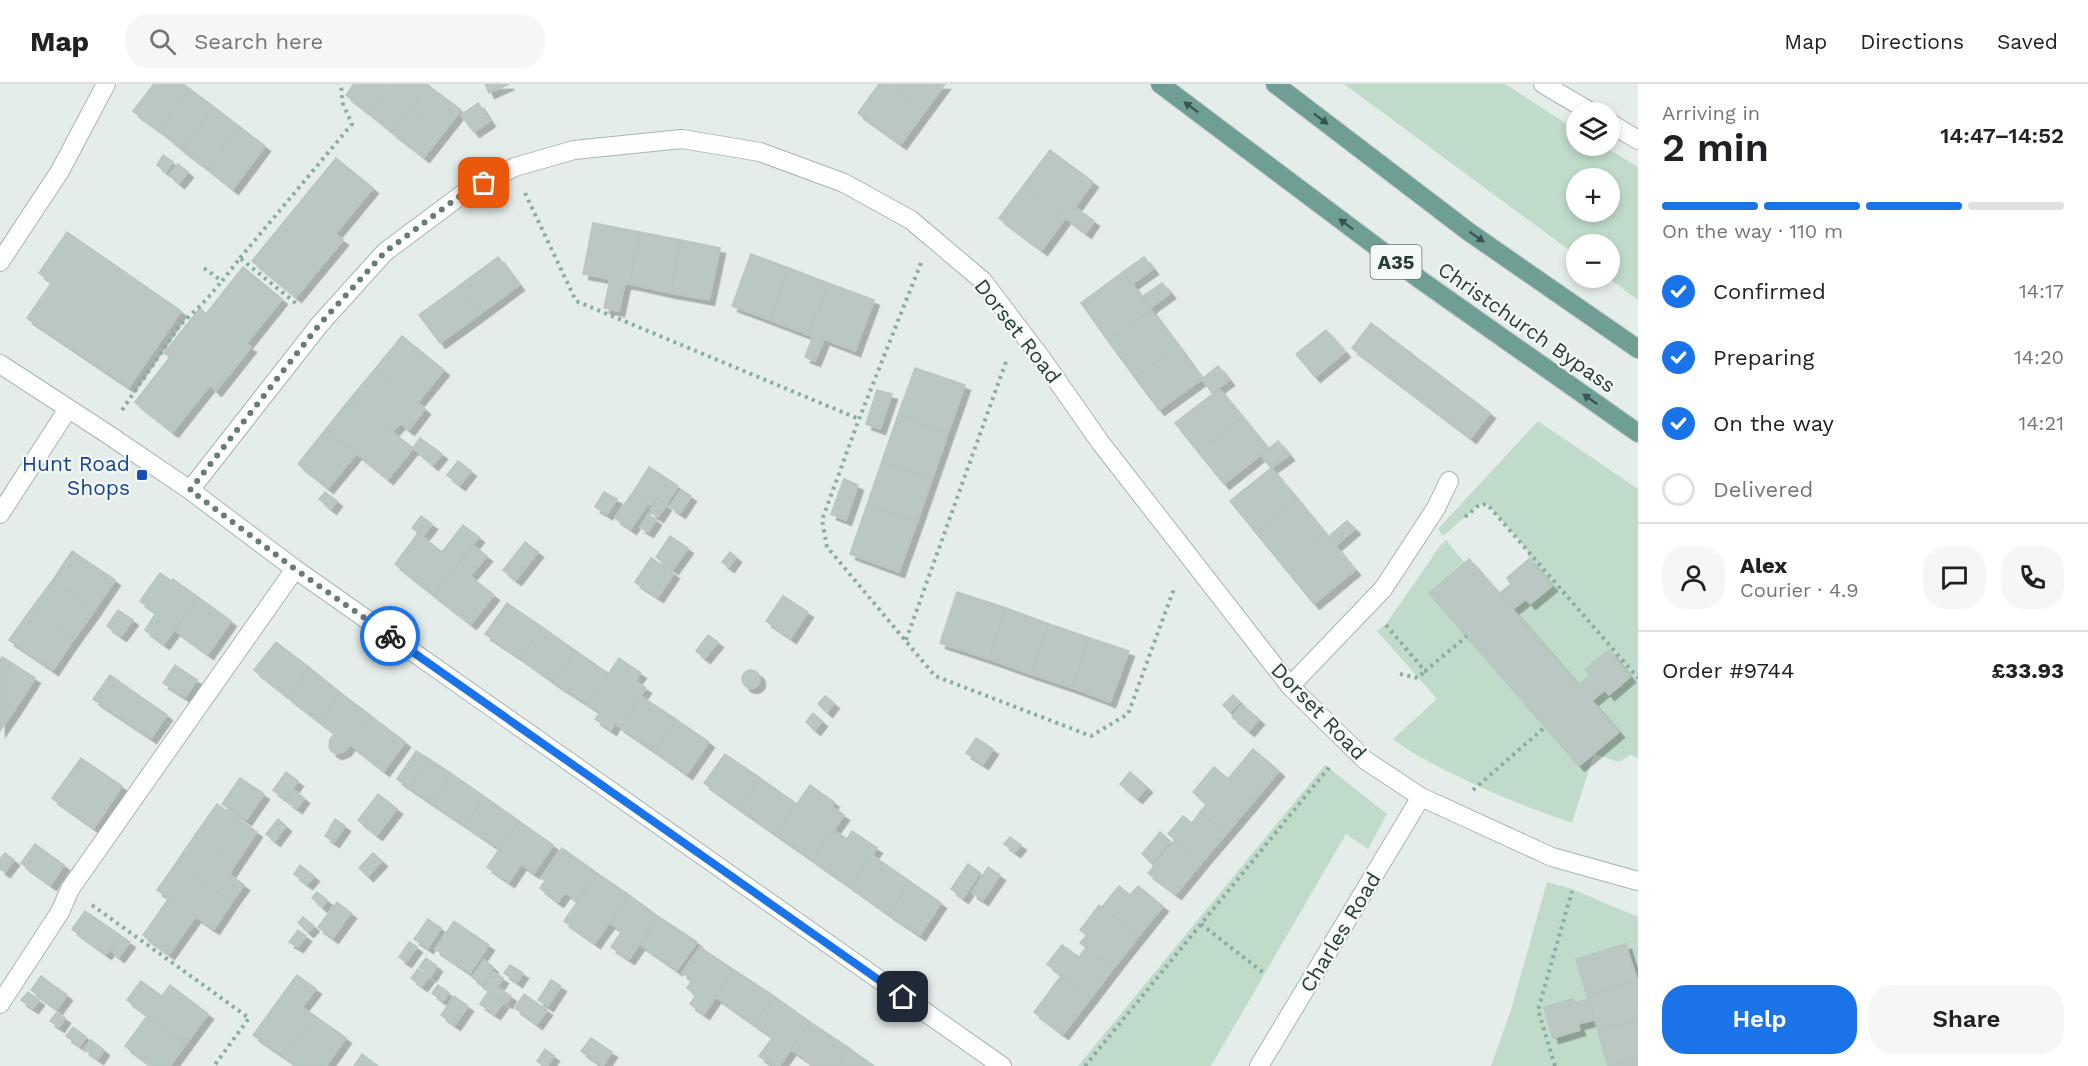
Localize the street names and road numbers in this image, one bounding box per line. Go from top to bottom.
road number: A35 [1370,245,1422,279]
street label: Christchurch Bypass [1433,256,1621,398]
street label: Dorset Road [969,274,1067,388]
street label: Dorset Road [1266,657,1372,765]
street label: Charles Road [1294,867,1386,997]

